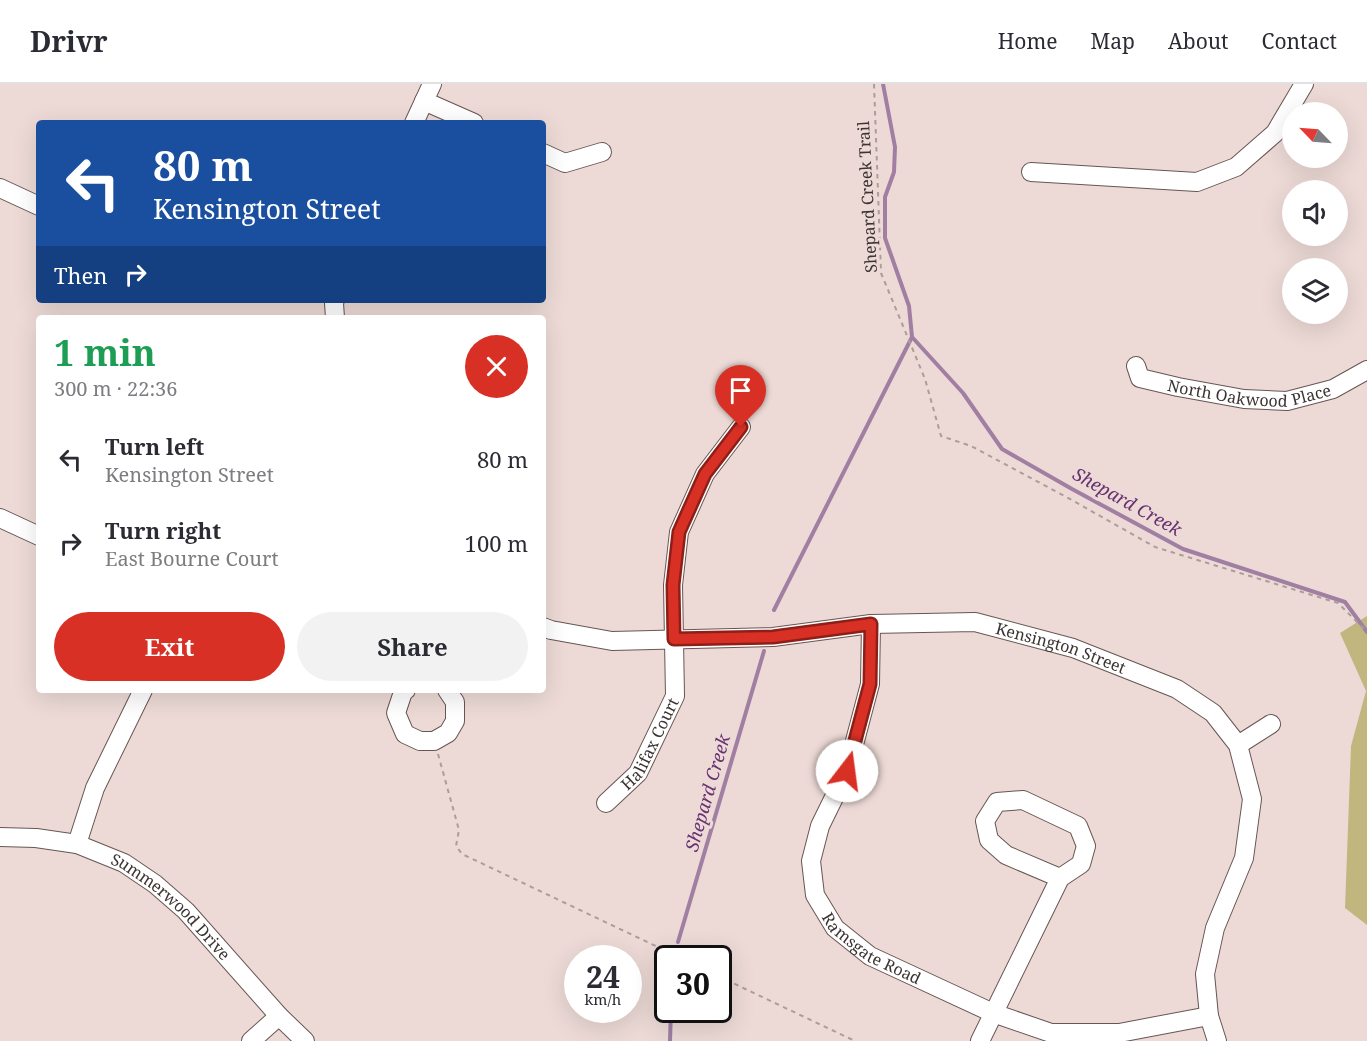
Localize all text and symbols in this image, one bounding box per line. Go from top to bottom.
text: Drivr [30,22,108,60]
text: Home [998,27,1058,55]
text: Map [1091,27,1135,55]
text: About [1168,27,1229,55]
text: Contact [1262,27,1337,55]
north arrow [1282,102,1348,168]
map controls [1282,102,1348,324]
street label: Shepard Creek Trail [852,121,882,273]
text: 80 m [153,136,253,193]
icon: left [54,144,132,222]
button: sound [1282,180,1348,246]
text: Kensington Street [153,190,381,227]
icon: right [119,258,152,291]
button: layers [1282,258,1348,324]
text: Then [54,260,107,290]
text: 1 min [54,328,156,377]
button: close [465,335,528,398]
pin [715,365,766,427]
icon: arrive [724,374,757,407]
street label: North Oakwood Place [1165,374,1333,412]
text: 300 m · 22:36 [54,375,177,402]
text: Turn left [105,431,204,461]
icon: left [54,443,87,476]
text: 80 m [477,444,528,474]
text: Kensington Street [105,461,274,488]
water label: Shepard Creek [1069,461,1187,541]
text: Turn right [105,515,221,545]
icon: right [54,527,87,560]
text: 100 m [465,528,528,558]
text: East Bourne Court [105,545,279,572]
button: Exit [54,612,285,681]
button: Share [297,612,528,681]
street label: Kensington Street [993,617,1129,679]
street label: Halifax Court [616,694,684,795]
water label: Shepard Creek [679,731,735,854]
position arrow [815,739,879,803]
street label: Summerwood Drive [108,848,235,965]
street label: Ramsgate Road [817,908,925,989]
speed limit sign: 30 [654,945,732,1023]
text: 24 [586,956,620,997]
text: km/h [585,989,621,1009]

